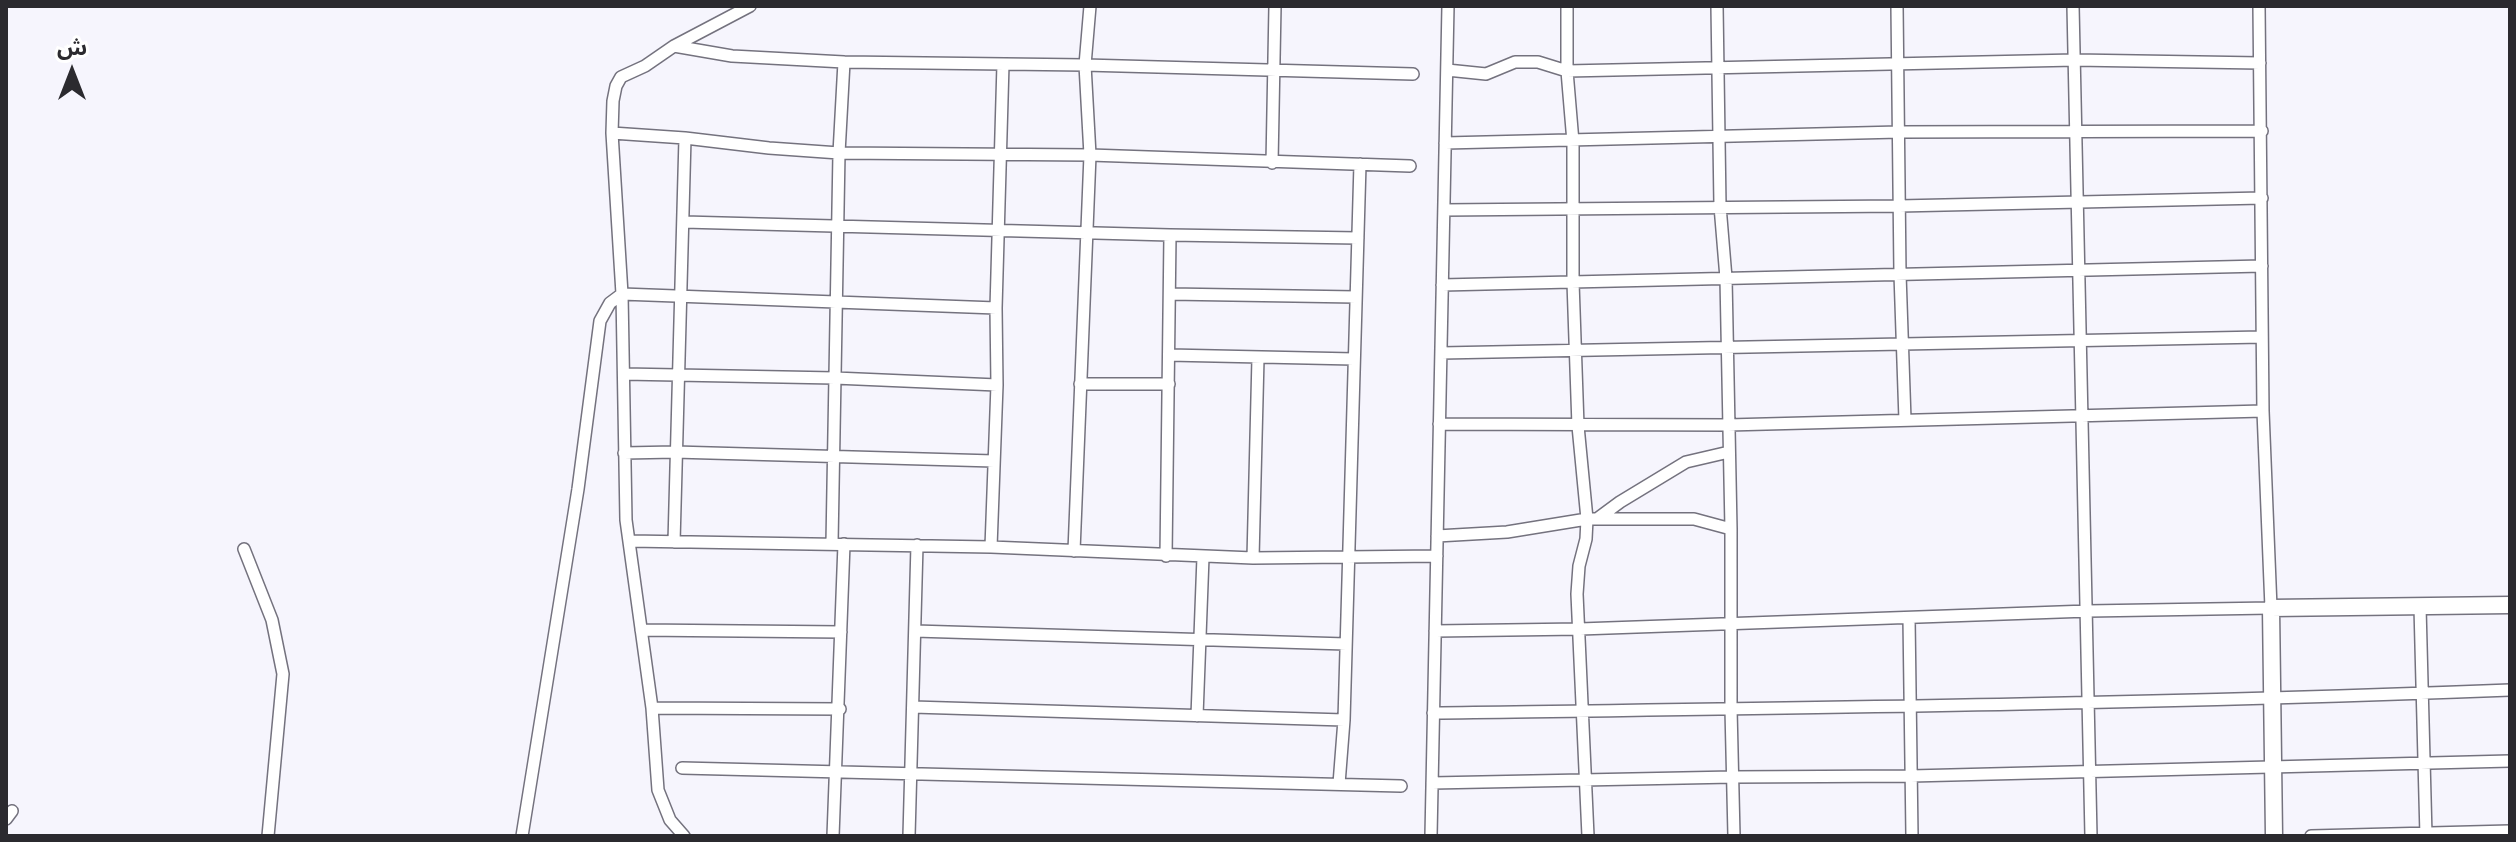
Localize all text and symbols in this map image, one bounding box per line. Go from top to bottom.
north arrow [32,32,112,112]
text: ش [57,34,87,61]

